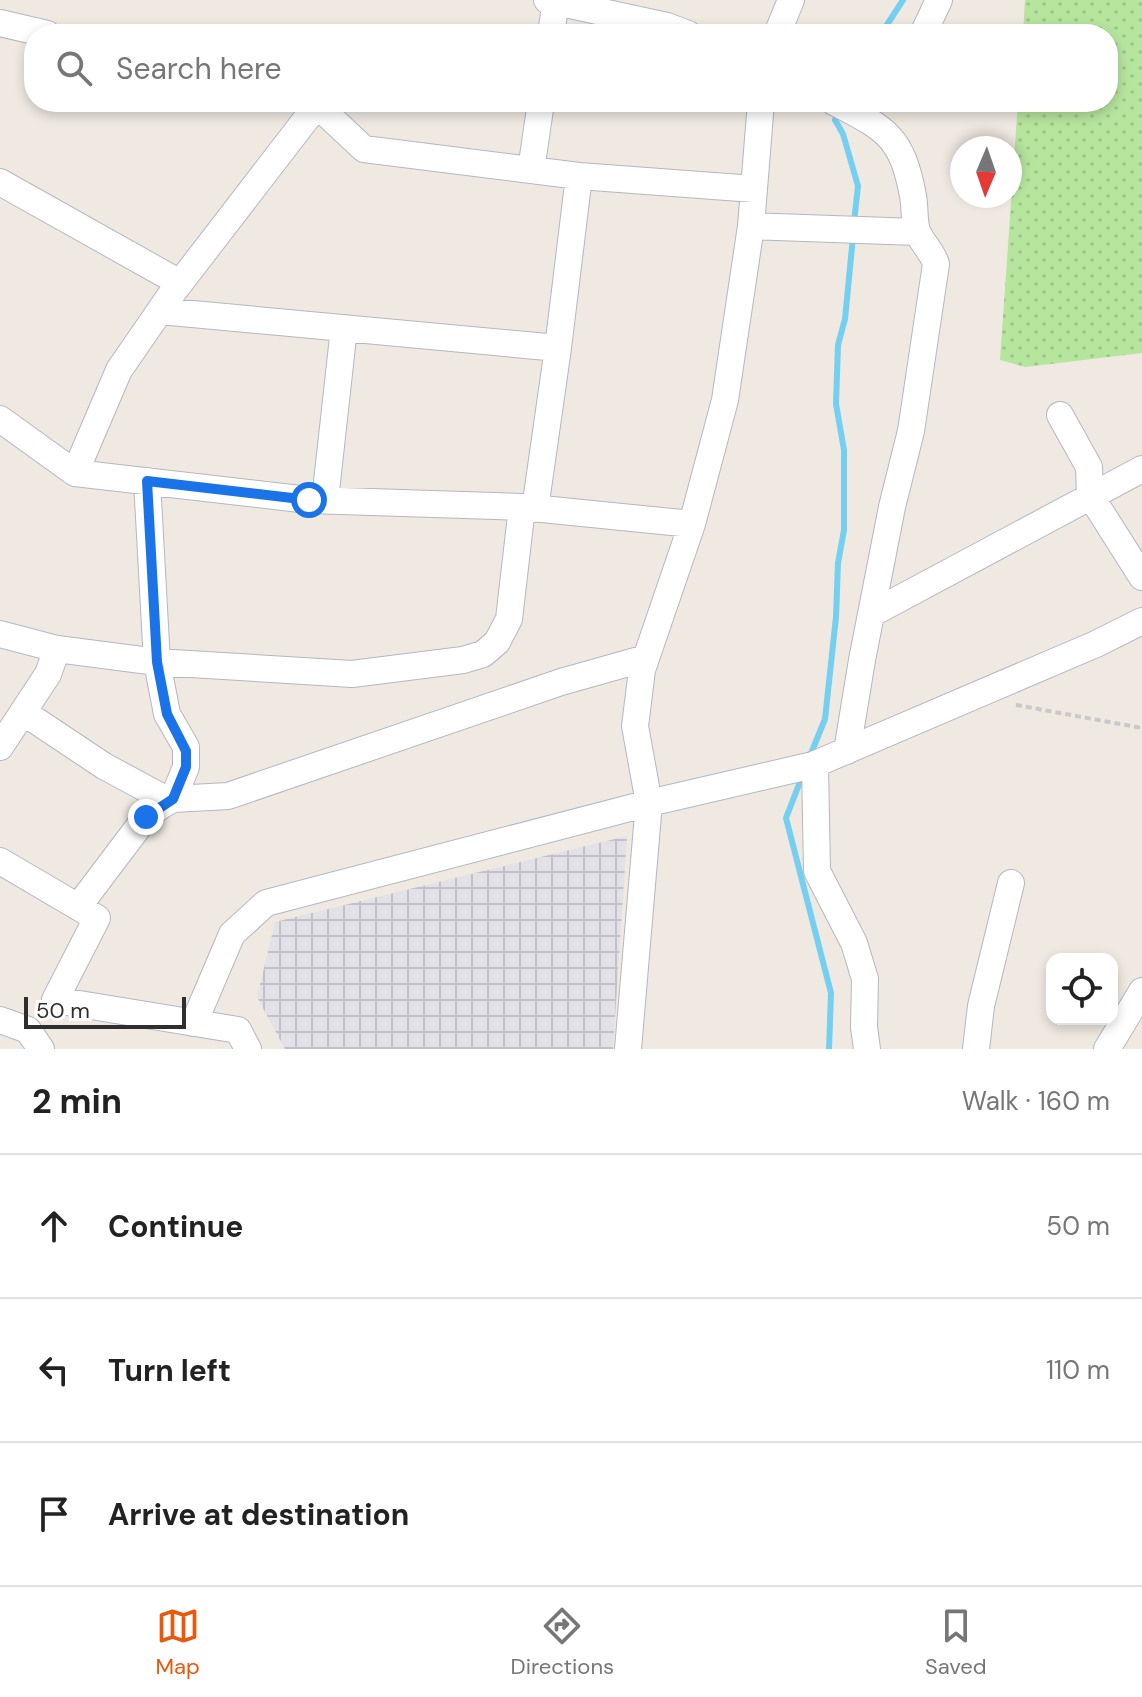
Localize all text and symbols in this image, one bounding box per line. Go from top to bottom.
search box [24,24,1118,112]
icon: search [52,46,96,90]
text: Search here [116,49,282,88]
north arrow [950,136,1022,208]
route start [291,482,327,518]
route end [128,799,164,835]
map controls [1046,953,1118,1025]
button: locate [1046,953,1118,1025]
scale bar [24,993,186,1029]
text: 50 m [36,996,90,1025]
text: 2 min [32,1079,122,1124]
text: Walk · 160 m [962,1084,1110,1118]
icon: ahead [32,1204,76,1248]
text: Continue [108,1207,243,1246]
text: 50 m [1046,1209,1110,1243]
icon: left [32,1348,76,1392]
text: Turn left [108,1351,231,1390]
text: 110 m [1046,1353,1110,1387]
icon: arrive [32,1492,76,1536]
text: Arrive at destination [108,1495,409,1534]
tab: Map [155,1604,200,1681]
tab: Directions [511,1604,614,1681]
tab: Saved [925,1604,987,1681]

